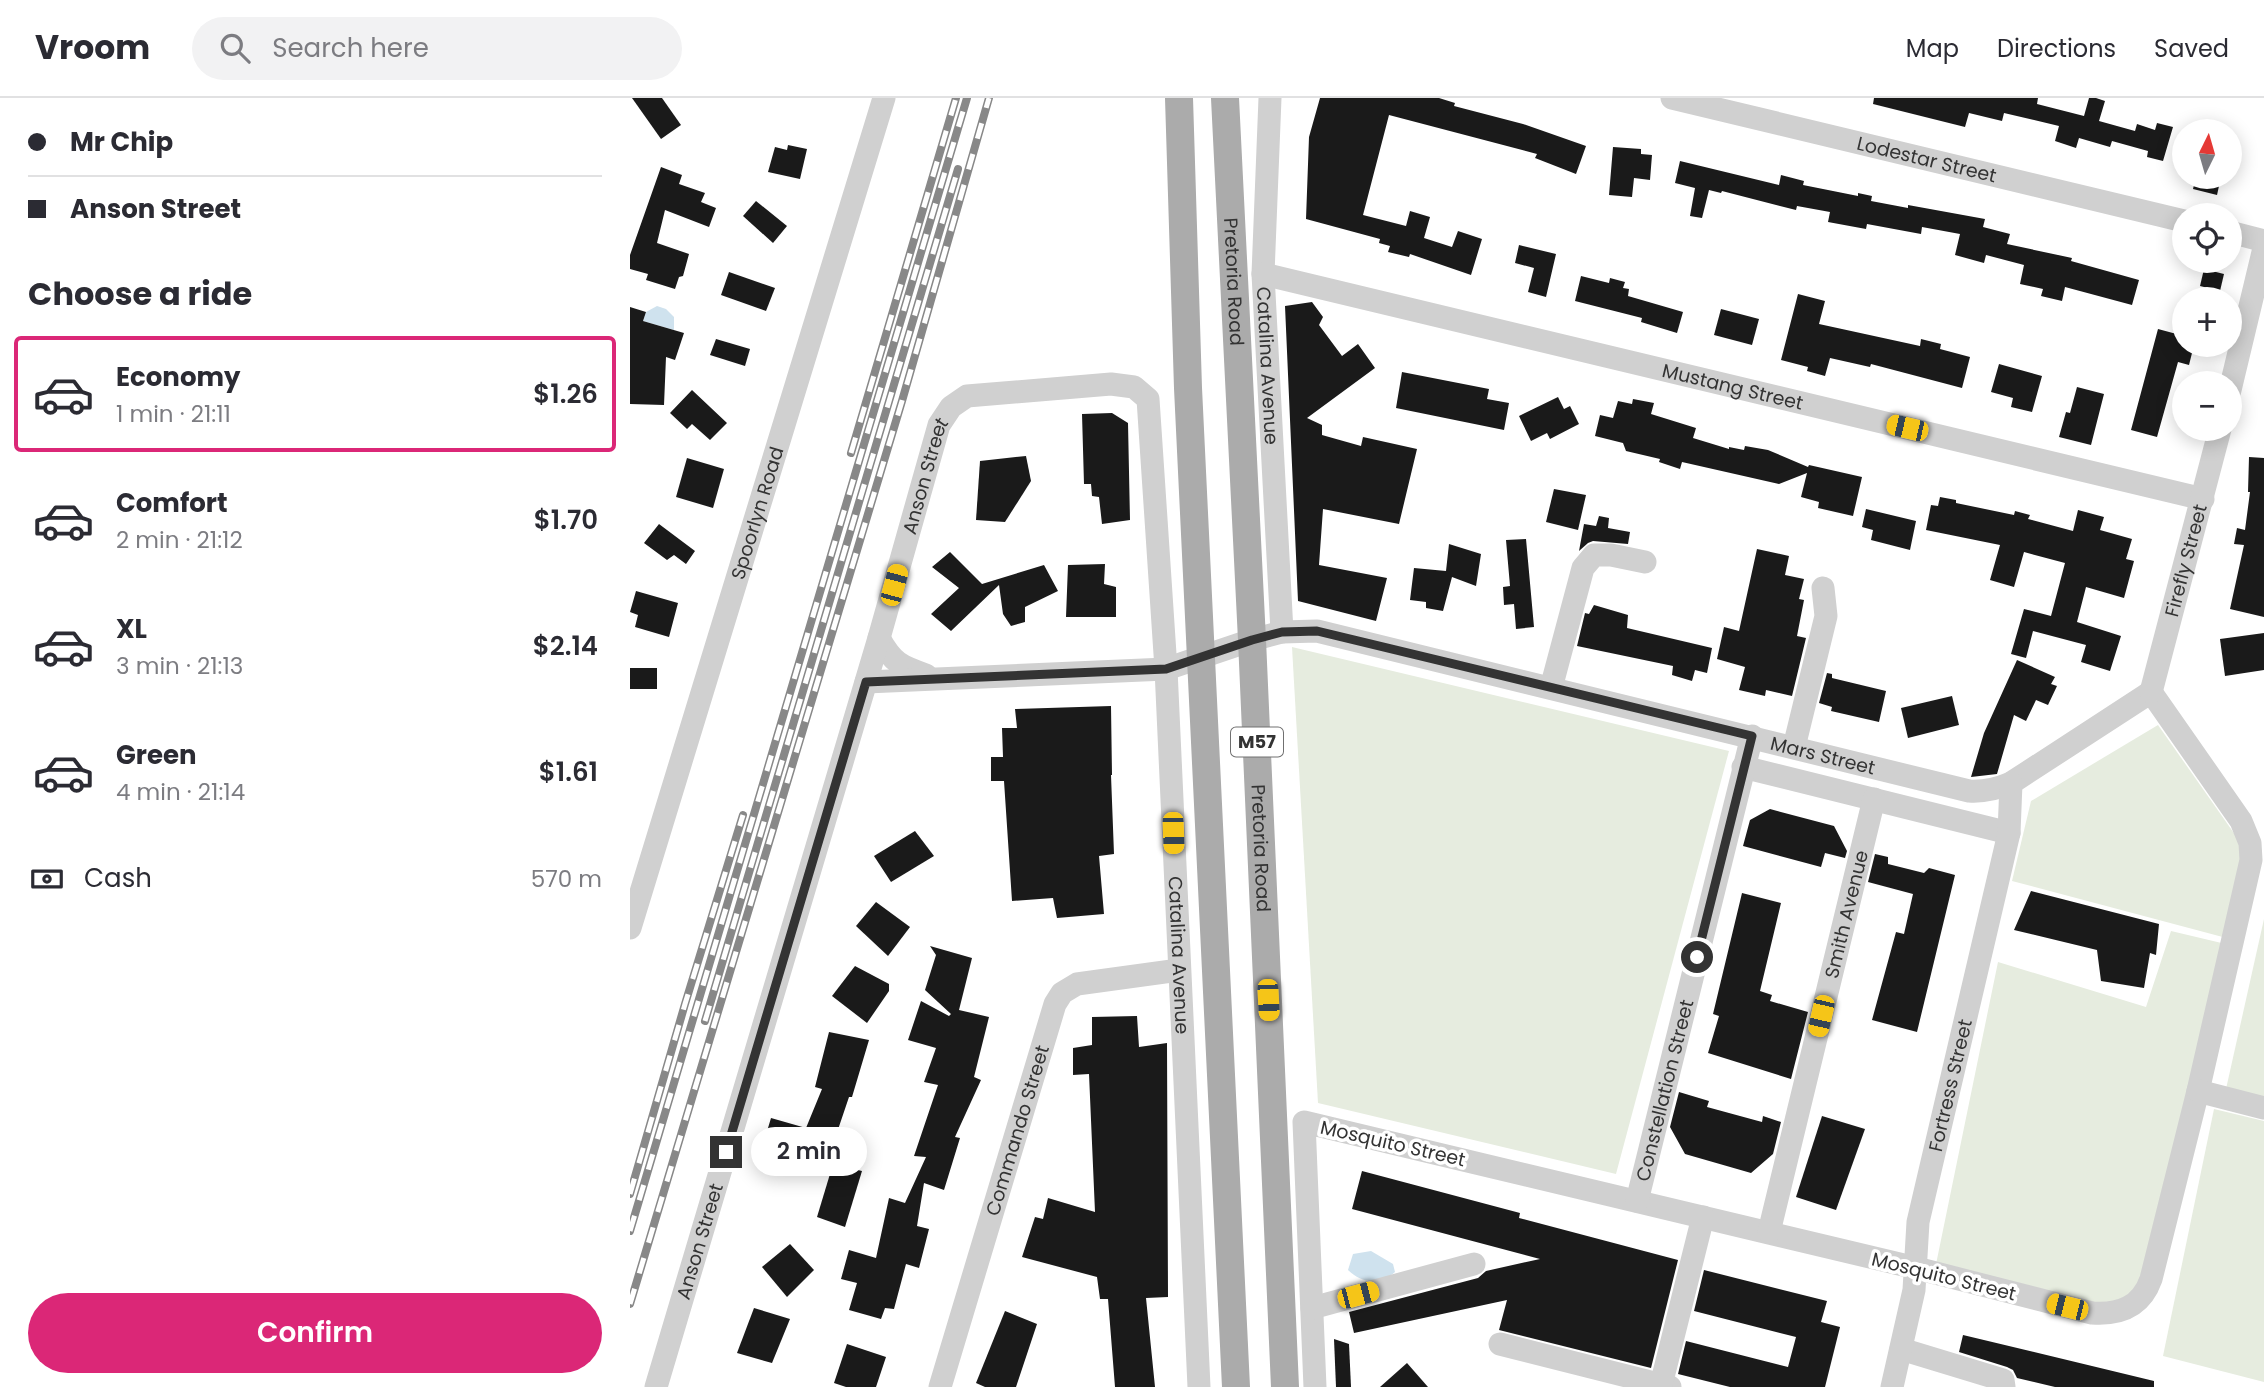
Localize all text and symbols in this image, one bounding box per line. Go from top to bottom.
search box [192,17,682,80]
text: Vroom [35,24,150,71]
icon: search [216,29,254,67]
text: Search here [272,30,429,66]
text: Map [1906,32,1959,65]
text: Directions [1997,32,2116,65]
text: Saved [2154,32,2229,65]
north arrow [2172,119,2242,189]
map controls [2172,119,2242,441]
text: Mr Chip [70,124,173,160]
street label: Lodestar Street [1854,130,1999,189]
text: Anson Street [70,191,241,227]
button: locate [2172,203,2242,273]
street label: Pretoria Road [1217,217,1250,346]
text: Choose a ride [28,271,252,316]
street label: Catalina Avenue [1250,286,1285,445]
button: + [2172,287,2242,357]
street label: Mustang Street [1659,357,1806,417]
text: Economy [116,359,240,395]
icon: car [32,363,95,426]
button: − [2172,371,2242,441]
text: $1.26 [533,376,598,412]
text: 1 min · 21:11 [116,398,231,430]
street label: Anson Street [896,412,955,537]
car [1885,413,1930,443]
street label: Spoorlyn Road [724,443,791,583]
text: Comfort [116,485,228,521]
icon: car [32,489,95,552]
street label: Firefly Street [2158,501,2214,620]
text: $1.70 [534,502,598,538]
text: 2 min · 21:12 [116,524,243,556]
car [879,562,910,608]
text: XL [116,611,147,647]
icon: car [32,615,95,678]
text: $2.14 [533,628,598,664]
text: 3 min · 21:13 [116,650,243,682]
road number: M57 [1231,728,1283,756]
street label: Mars Street [1768,730,1878,782]
text: Green [116,737,197,773]
icon: car [32,741,95,804]
text: $1.61 [539,754,598,790]
text: 4 min · 21:14 [116,776,245,808]
street label: Pretoria Road [1244,784,1277,913]
car [1162,812,1185,854]
street label: Smith Avenue [1818,847,1875,981]
icon: cash [28,860,66,898]
text: Cash [84,860,152,896]
text: 570 m [531,863,602,895]
street label: Catalina Avenue [1162,876,1196,1035]
route start [1681,941,1713,973]
car [1257,978,1280,1022]
car [1807,993,1836,1039]
street label: Constellation Street [1629,997,1700,1184]
street label: Fortress Street [1922,1016,1979,1154]
street label: Commando Street [979,1042,1056,1219]
street label: Mosquito Street [1318,1114,1468,1173]
callout: 2 min [750,1128,866,1176]
text: 2 min [777,1135,841,1167]
route end [710,1136,742,1168]
street label: Anson Street [670,1180,730,1303]
street label: Mosquito Street [1869,1245,2019,1307]
car [1335,1279,1382,1311]
car [2045,1292,2090,1322]
button: Confirm [28,1293,602,1373]

